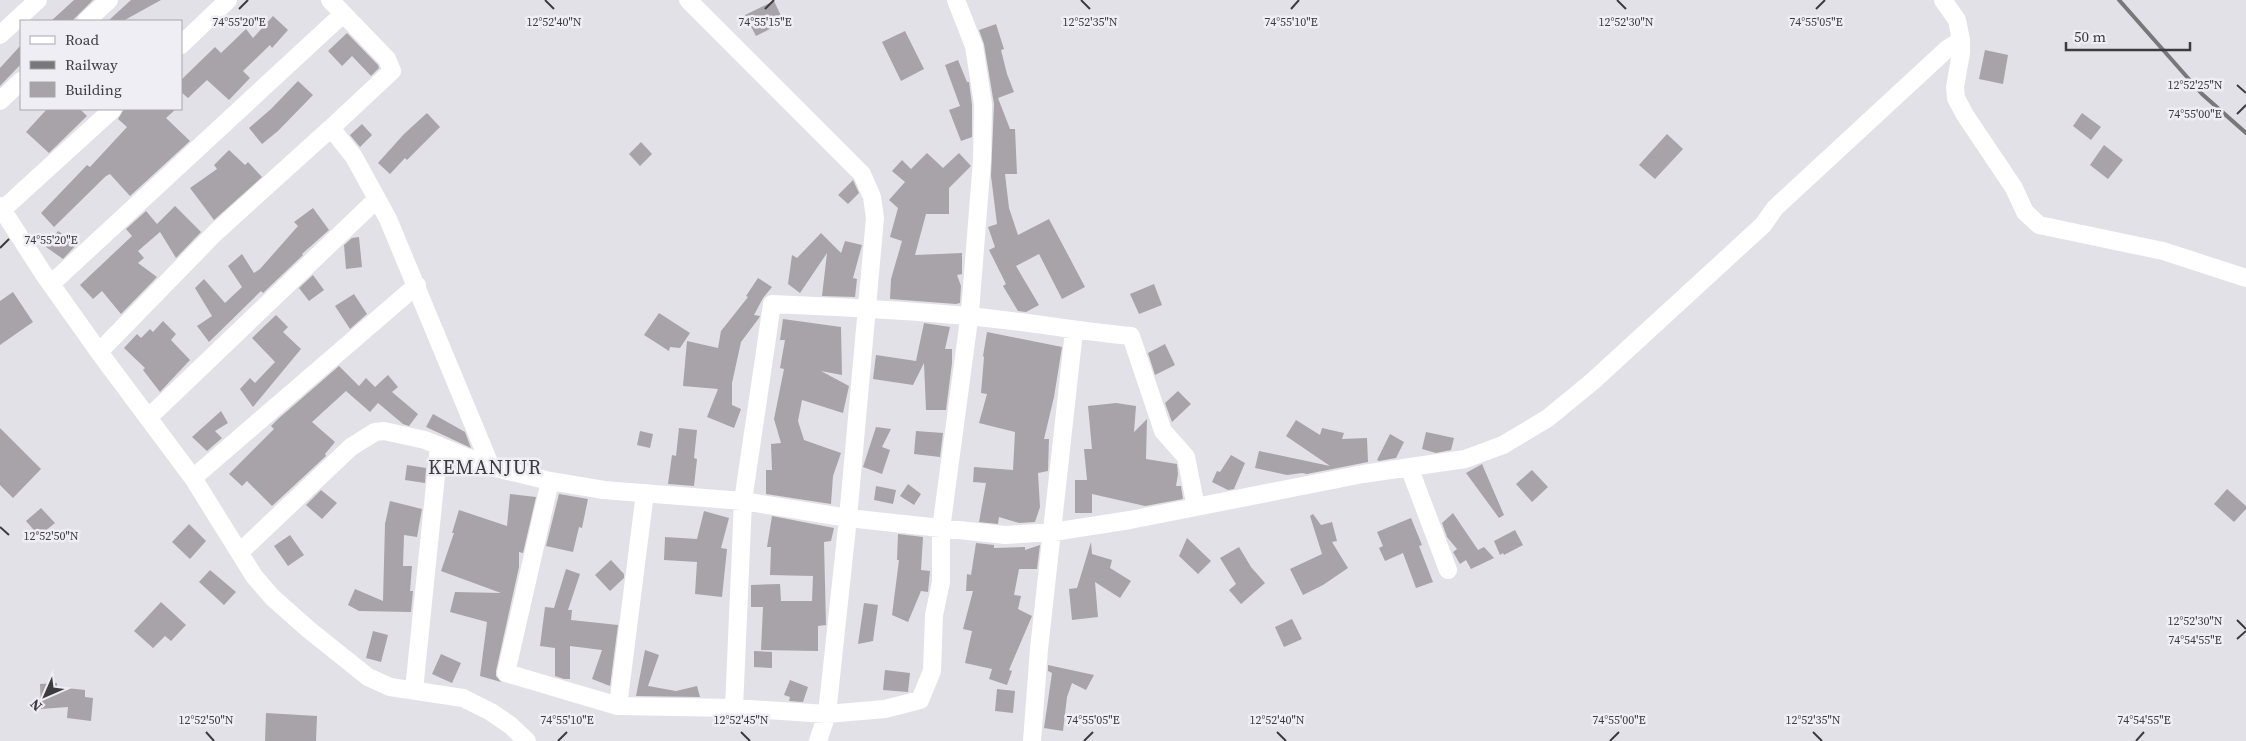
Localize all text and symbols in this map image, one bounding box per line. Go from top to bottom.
text: 74°55'20"E [212,14,266,30]
text: 12°52'40"N [526,14,582,30]
text: 74°55'15"E [738,14,792,30]
text: 12°52'35"N [1062,14,1118,30]
text: 74°55'10"E [1264,14,1318,30]
text: 12°52'30"N [1598,14,1654,30]
text: 74°55'05"E [1789,14,1843,30]
legend [20,20,182,110]
scale bar [2066,20,2190,52]
text: 50 m [2074,26,2106,47]
text: Road [65,29,99,50]
text: Railway [65,54,118,75]
text: 12°52'25"N [2167,77,2223,93]
text: Building [65,79,122,100]
text: 74°55'00"E [2168,106,2222,122]
text: 74°55'20"E [24,232,78,248]
district label: KEMANJUR [428,453,542,481]
text: 12°52'50"N [23,528,79,544]
text: 12°52'30"N [2167,613,2223,629]
text: 74°54'55"E [2168,632,2222,648]
north arrow [20,671,70,721]
text: N [25,695,46,716]
text: 12°52'50"N [178,712,234,728]
text: 74°55'10"E [540,712,594,728]
text: 12°52'45"N [713,712,769,728]
text: 74°55'05"E [1066,712,1120,728]
text: 12°52'40"N [1249,712,1305,728]
text: 74°55'00"E [1592,712,1646,728]
text: 12°52'35"N [1785,712,1841,728]
text: 74°54'55"E [2117,712,2171,728]

